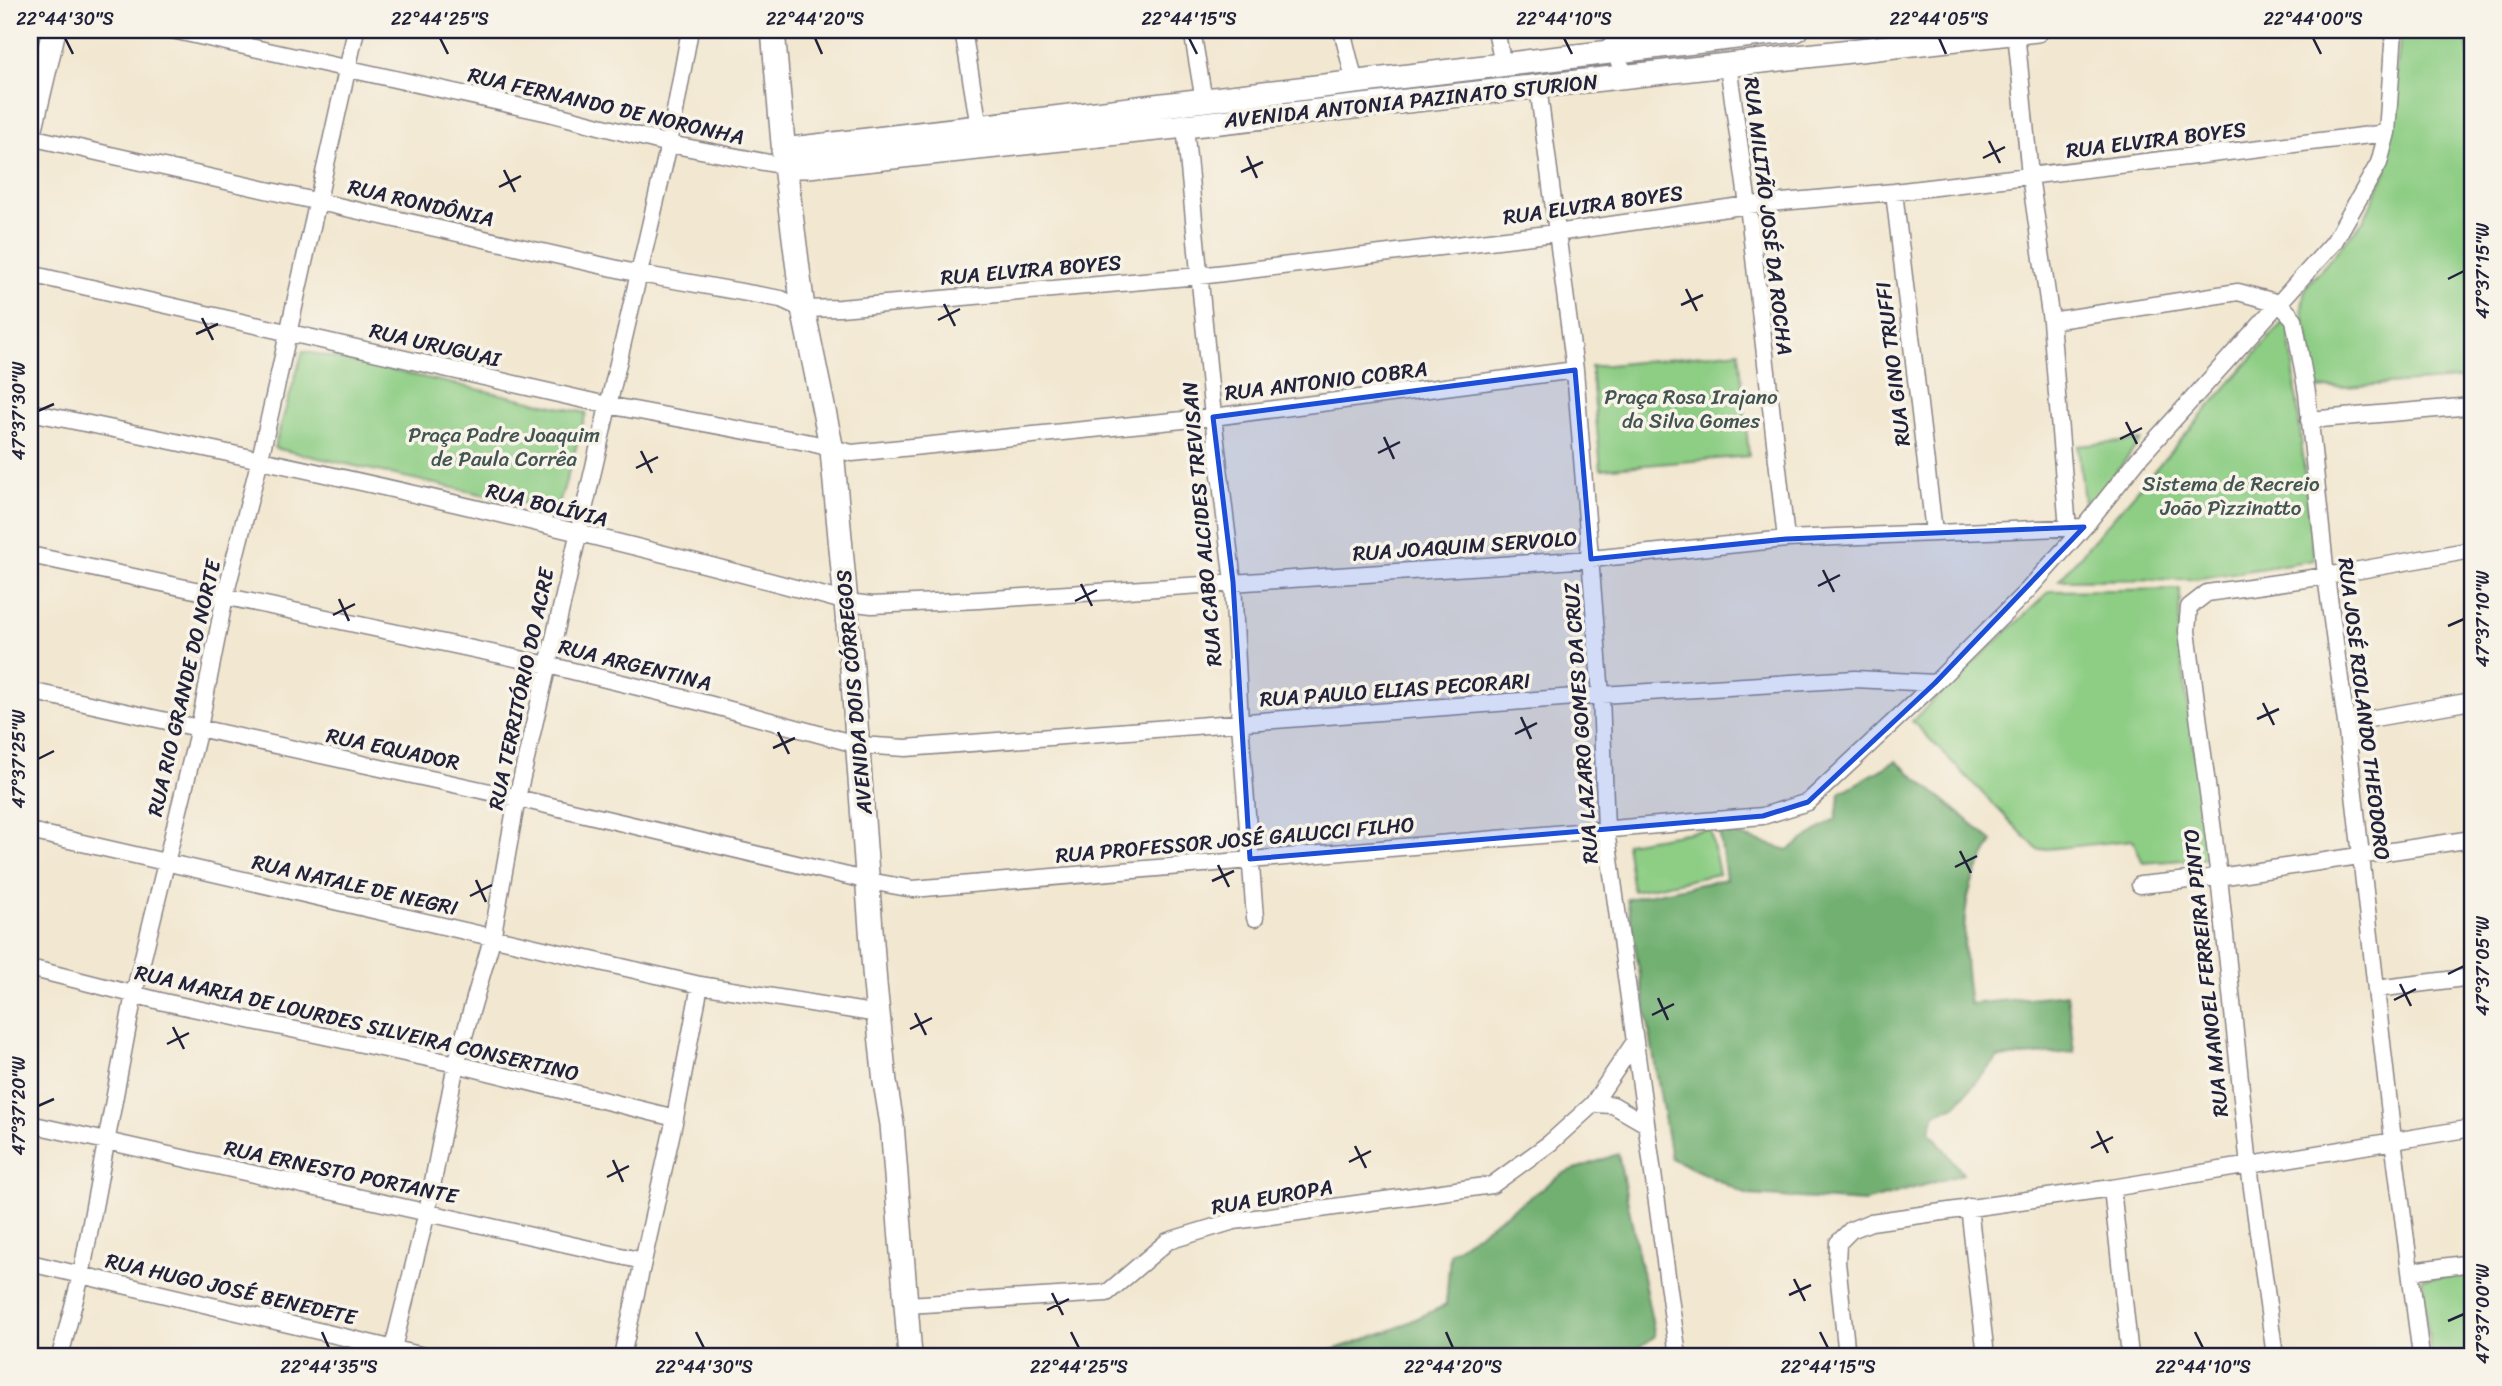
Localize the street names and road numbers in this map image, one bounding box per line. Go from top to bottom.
street label: RUA FERNANDO DE NORONHA [464,56,748,156]
street label: AVENIDA ANTONIA PAZINATO STURION [1221,62,1600,140]
street label: RUA MILITÃO JOSÉ DA ROCHA [1732,75,1804,357]
street label: RUA ELVIRA BOYES [2064,110,2248,170]
street label: RUA RONDÔNIA [344,168,498,238]
street label: RUA ELVIRA BOYES [1501,174,1685,236]
street label: RUA ELVIRA BOYES [939,243,1123,297]
street label: RUA GINO TRUFFI [1864,279,1922,449]
street label: RUA URUGUAI [366,311,506,379]
street label: RUA ANTONIO COBRA [1223,350,1429,412]
street label: RUA CABO ALCIDES TREVISAN [1171,380,1233,668]
street label: RUA BOLÍVIA [482,472,612,538]
street label: RUA JOAQUIM SERVOLO [1351,519,1579,573]
street label: RUA RIO GRANDE DO NORTE [136,554,232,820]
street label: RUA JOSÉ RIOLANDO THEODORO [2327,555,2401,863]
street label: RUA TERRITÓRIO DO ACRE [477,563,565,813]
street label: AVENIDA DOIS CÓRREGOS [824,568,884,817]
street label: RUA LAZARO GOMES DA CRUZ [1552,581,1610,865]
street label: RUA ARGENTINA [555,628,715,702]
street label: RUA PAULO ELIAS PECORARI [1258,662,1532,718]
street label: RUA EQUADOR [323,716,463,782]
street label: RUA PROFESSOR JOSÉ GALUCCI FILHO [1054,805,1416,875]
street label: RUA MANOEL FERREIRA PINTO [2172,827,2240,1119]
street label: RUA NATALE DE NEGRI [248,843,462,927]
street label: RUA MARIA DE LOURDES SILVEIRA CONSERTINO [131,953,583,1093]
street label: RUA ERNESTO PORTANTE [221,1129,463,1216]
street label: RUA EUROPA [1208,1168,1336,1226]
street label: RUA HUGO JOSÉ BENEDETE [102,1242,361,1337]

